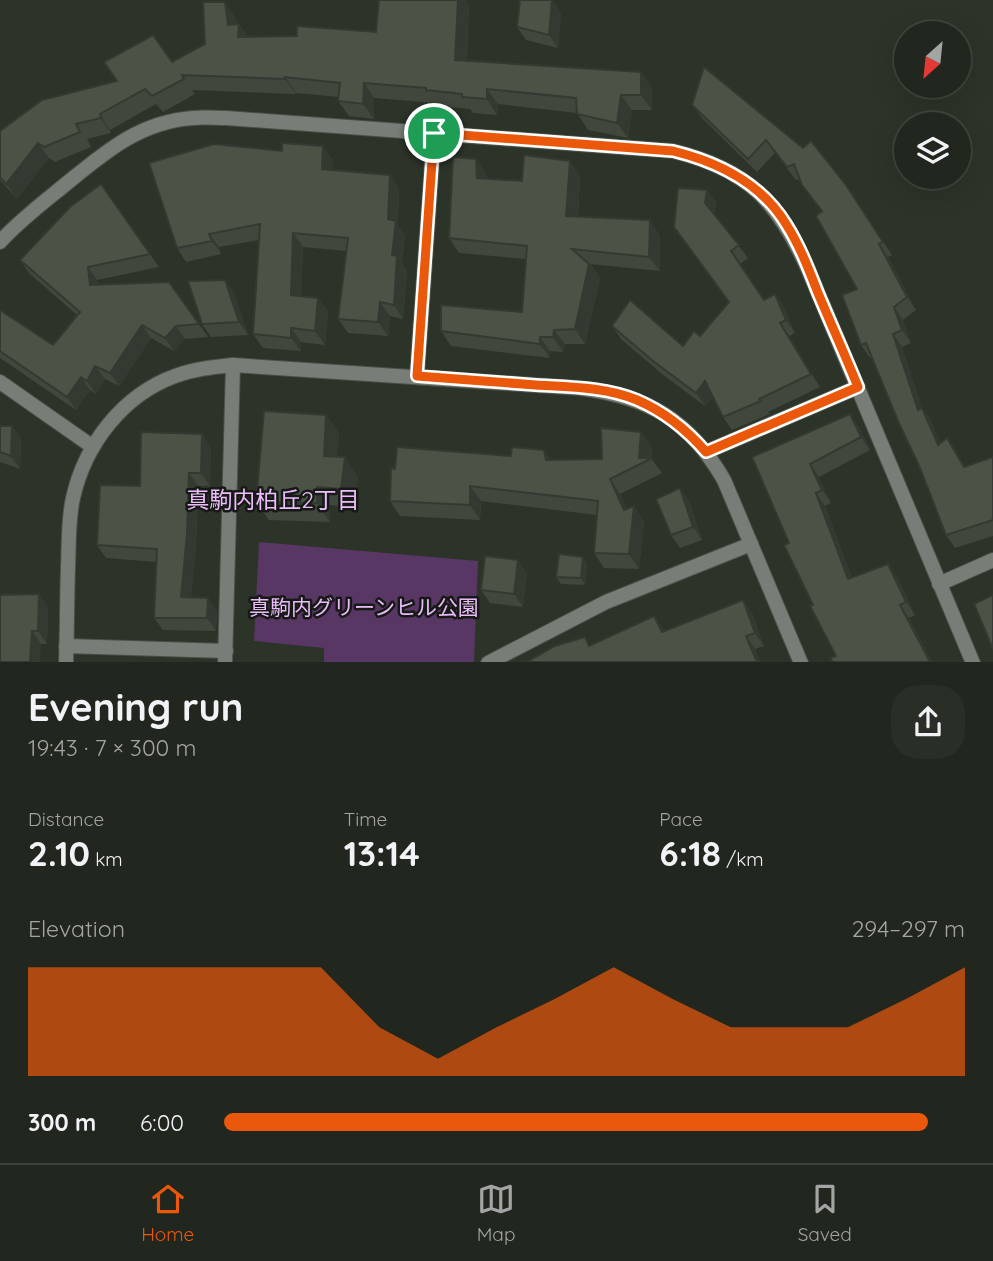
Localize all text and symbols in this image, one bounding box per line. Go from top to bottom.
north arrow [894,21,971,98]
map controls [894,21,971,189]
pin [404,103,464,163]
button: layers [894,112,971,189]
icon: arrive [415,114,453,152]
district label: 真駒内柏丘2丁目 [186,485,360,514]
park label: 真駒内グリーンヒル公園 [249,594,479,620]
text: Evening run [28,683,243,731]
button: share [891,685,965,759]
text: 19:43 · 7 × 300 m [28,733,197,762]
text: Distance [28,807,104,831]
text: Time [344,807,387,831]
text: Pace [659,807,703,831]
text: 2.10 [28,831,90,875]
text: 13:14 [344,831,420,875]
text: 6:18 [659,831,721,875]
text: km [90,847,123,871]
text: /km [721,847,764,871]
text: Elevation [28,914,125,943]
text: 294–297 m [852,914,965,943]
text: 300 m [28,1108,96,1137]
text: 6:00 [140,1108,184,1137]
tab: Home [141,1180,194,1246]
tab: Map [477,1180,515,1246]
tab: Saved [798,1180,852,1246]

